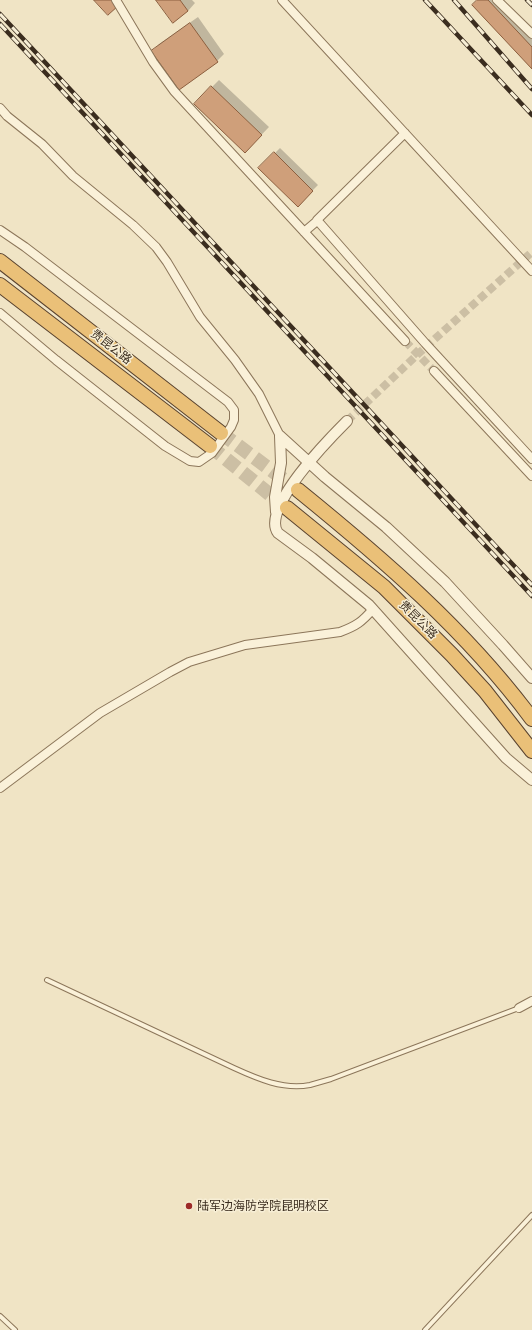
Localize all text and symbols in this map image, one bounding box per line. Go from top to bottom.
street label: 贵昆公路 [88,327,134,367]
street label: 贵昆公路 [396,598,440,642]
place label: 陆军边海防学院昆明校区 [197,1199,329,1213]
marker: 陆军边海防学院昆明校区 [184,1201,194,1211]

